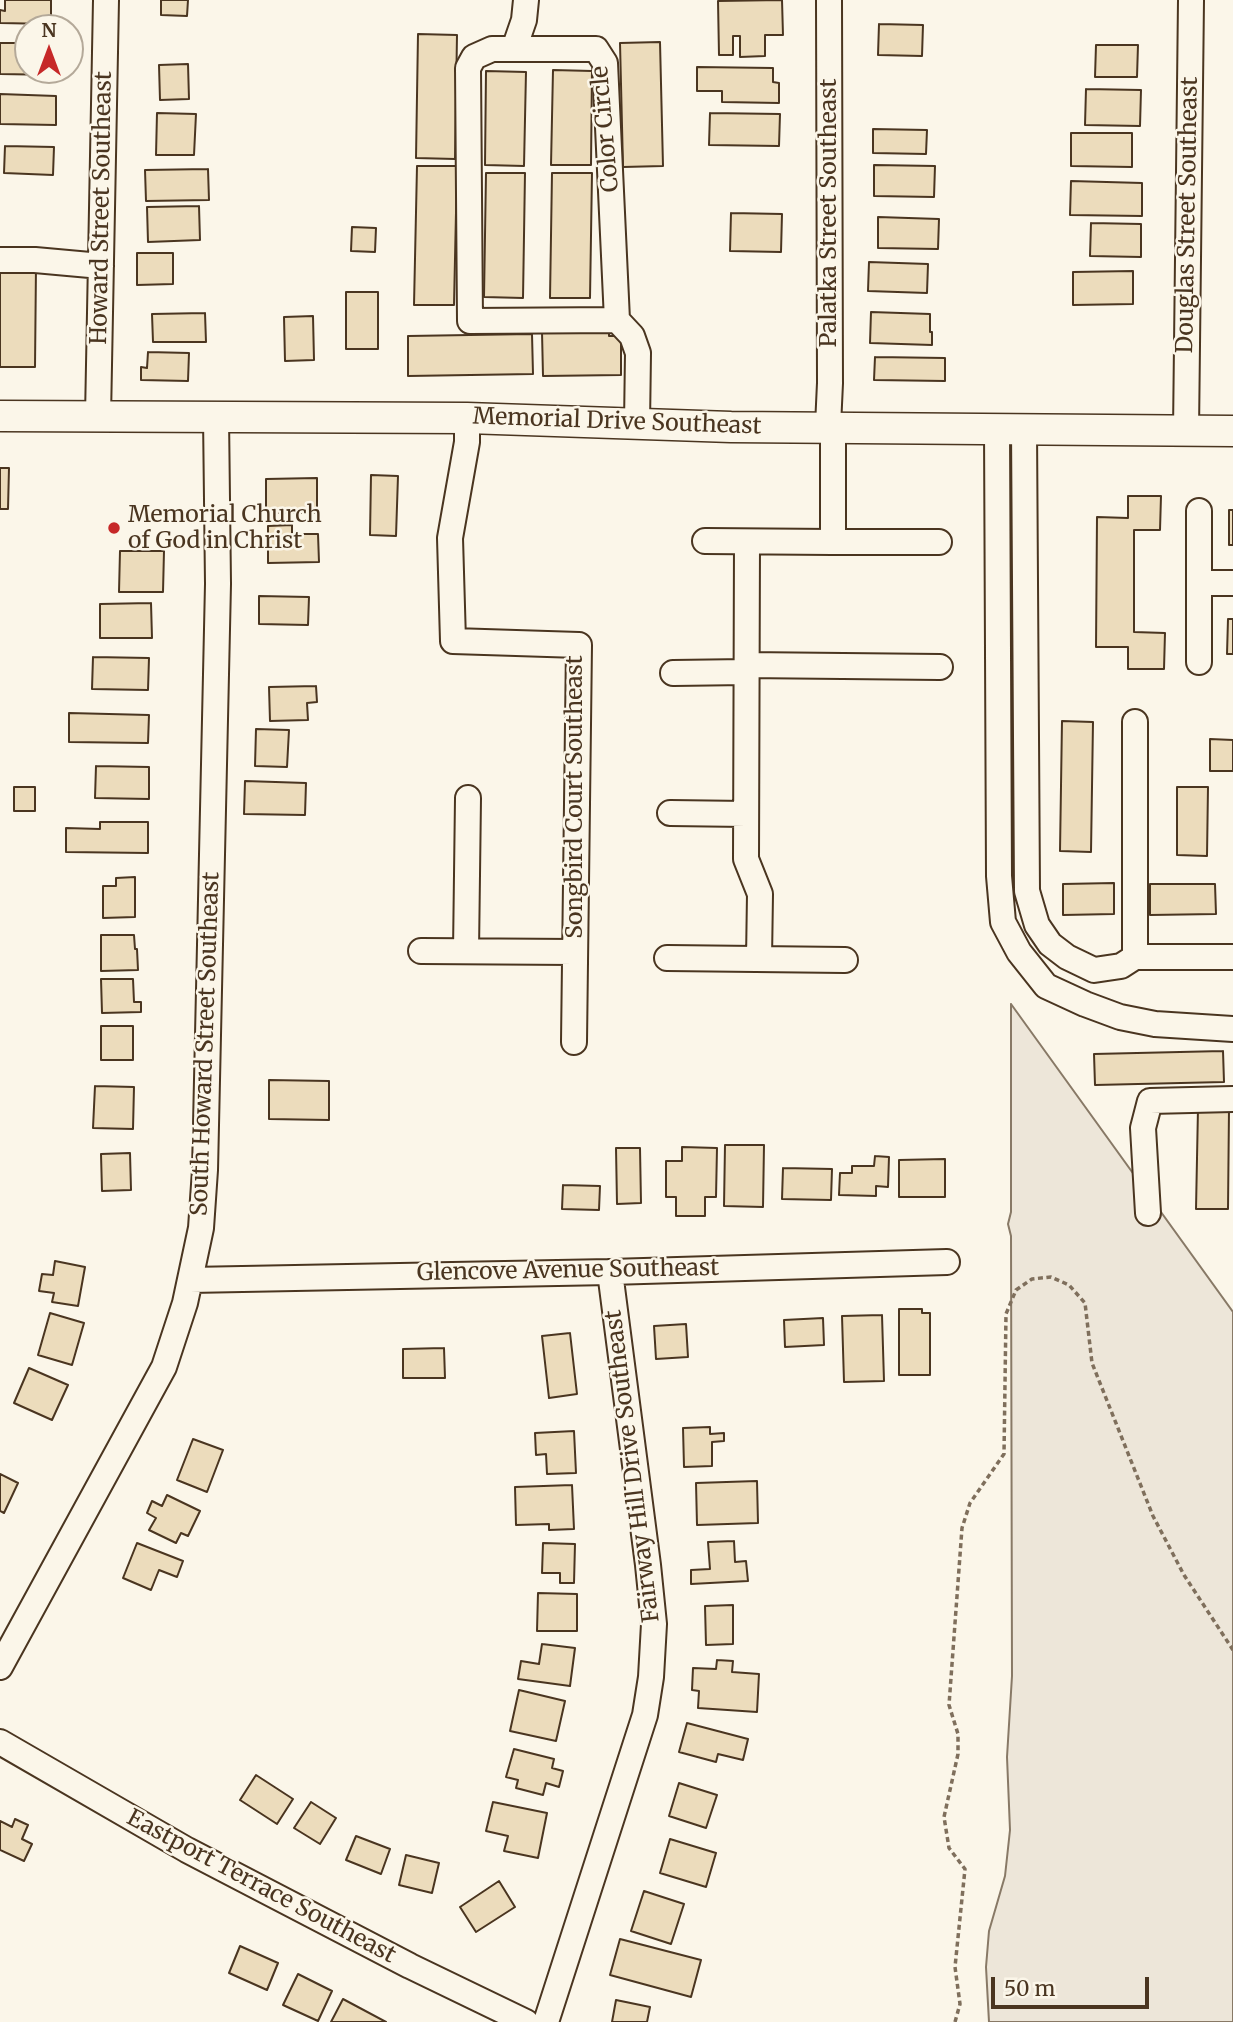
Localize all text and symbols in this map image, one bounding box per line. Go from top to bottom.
north arrow [14,14,84,84]
text: N [41,18,57,42]
street label: Color Circle [587,65,625,193]
street label: Howard Street Southeast [86,71,118,345]
street label: Douglas Street Southeast [1172,76,1204,354]
street label: Palatka Street Southeast [815,79,843,347]
street label: Memorial Drive Southeast [472,403,762,441]
place label: Memorial Church of God in Christ [128,501,322,555]
marker: Memorial Church of God in Christ [106,520,122,536]
street label: Songbird Court Southeast [561,655,589,939]
street label: South Howard Street Southeast [186,871,226,1217]
street label: Glencove Avenue Southeast [417,1255,719,1287]
street label: Fairway Hill Drive Southeast [600,1308,666,1624]
street label: Eastport Terrace Southeast [122,1804,400,1970]
scale bar [995,1962,1152,2006]
text: 50 m [1004,1975,1055,2002]

